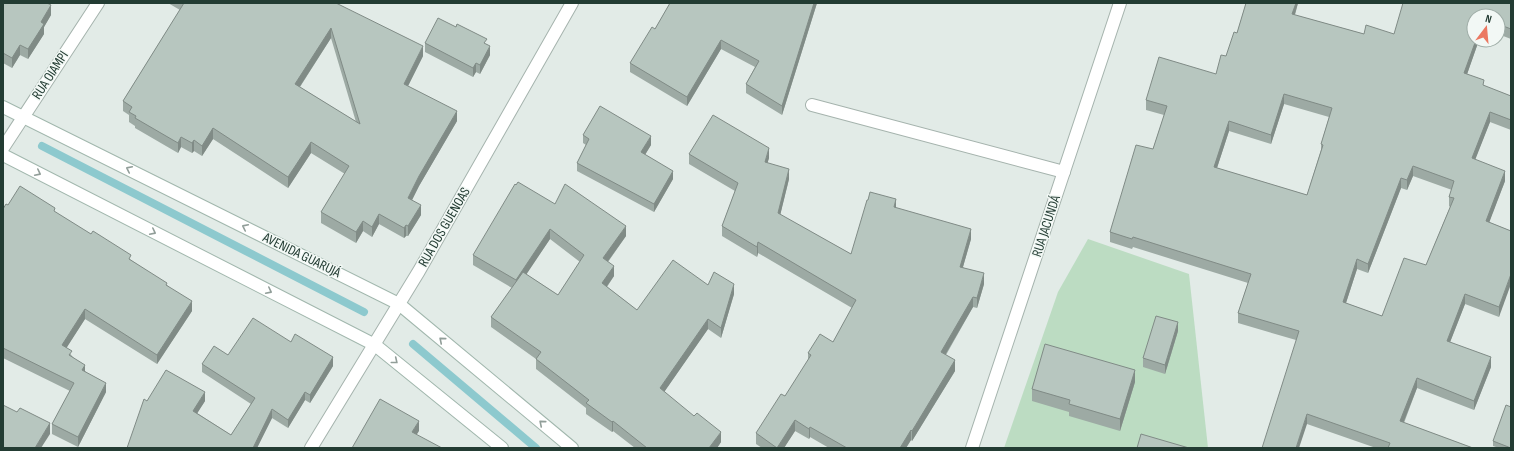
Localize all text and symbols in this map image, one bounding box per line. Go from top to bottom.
north arrow [1466,8,1506,48]
text: N [1484,12,1493,26]
street label: RUA OIAMPI [28,48,72,102]
one-way arrow [125,166,133,174]
one-way arrow [33,168,41,175]
street label: RUA DOS GUENOAS [414,184,474,270]
street label: RUA JACUNDÁ [1028,192,1064,259]
one-way arrow [242,224,249,232]
one-way arrow [149,227,157,235]
street label: AVENIDA GUARUJÁ [259,228,345,282]
one-way arrow [265,286,272,294]
one-way arrow [439,337,446,344]
one-way arrow [390,356,397,363]
one-way arrow [539,421,546,428]

